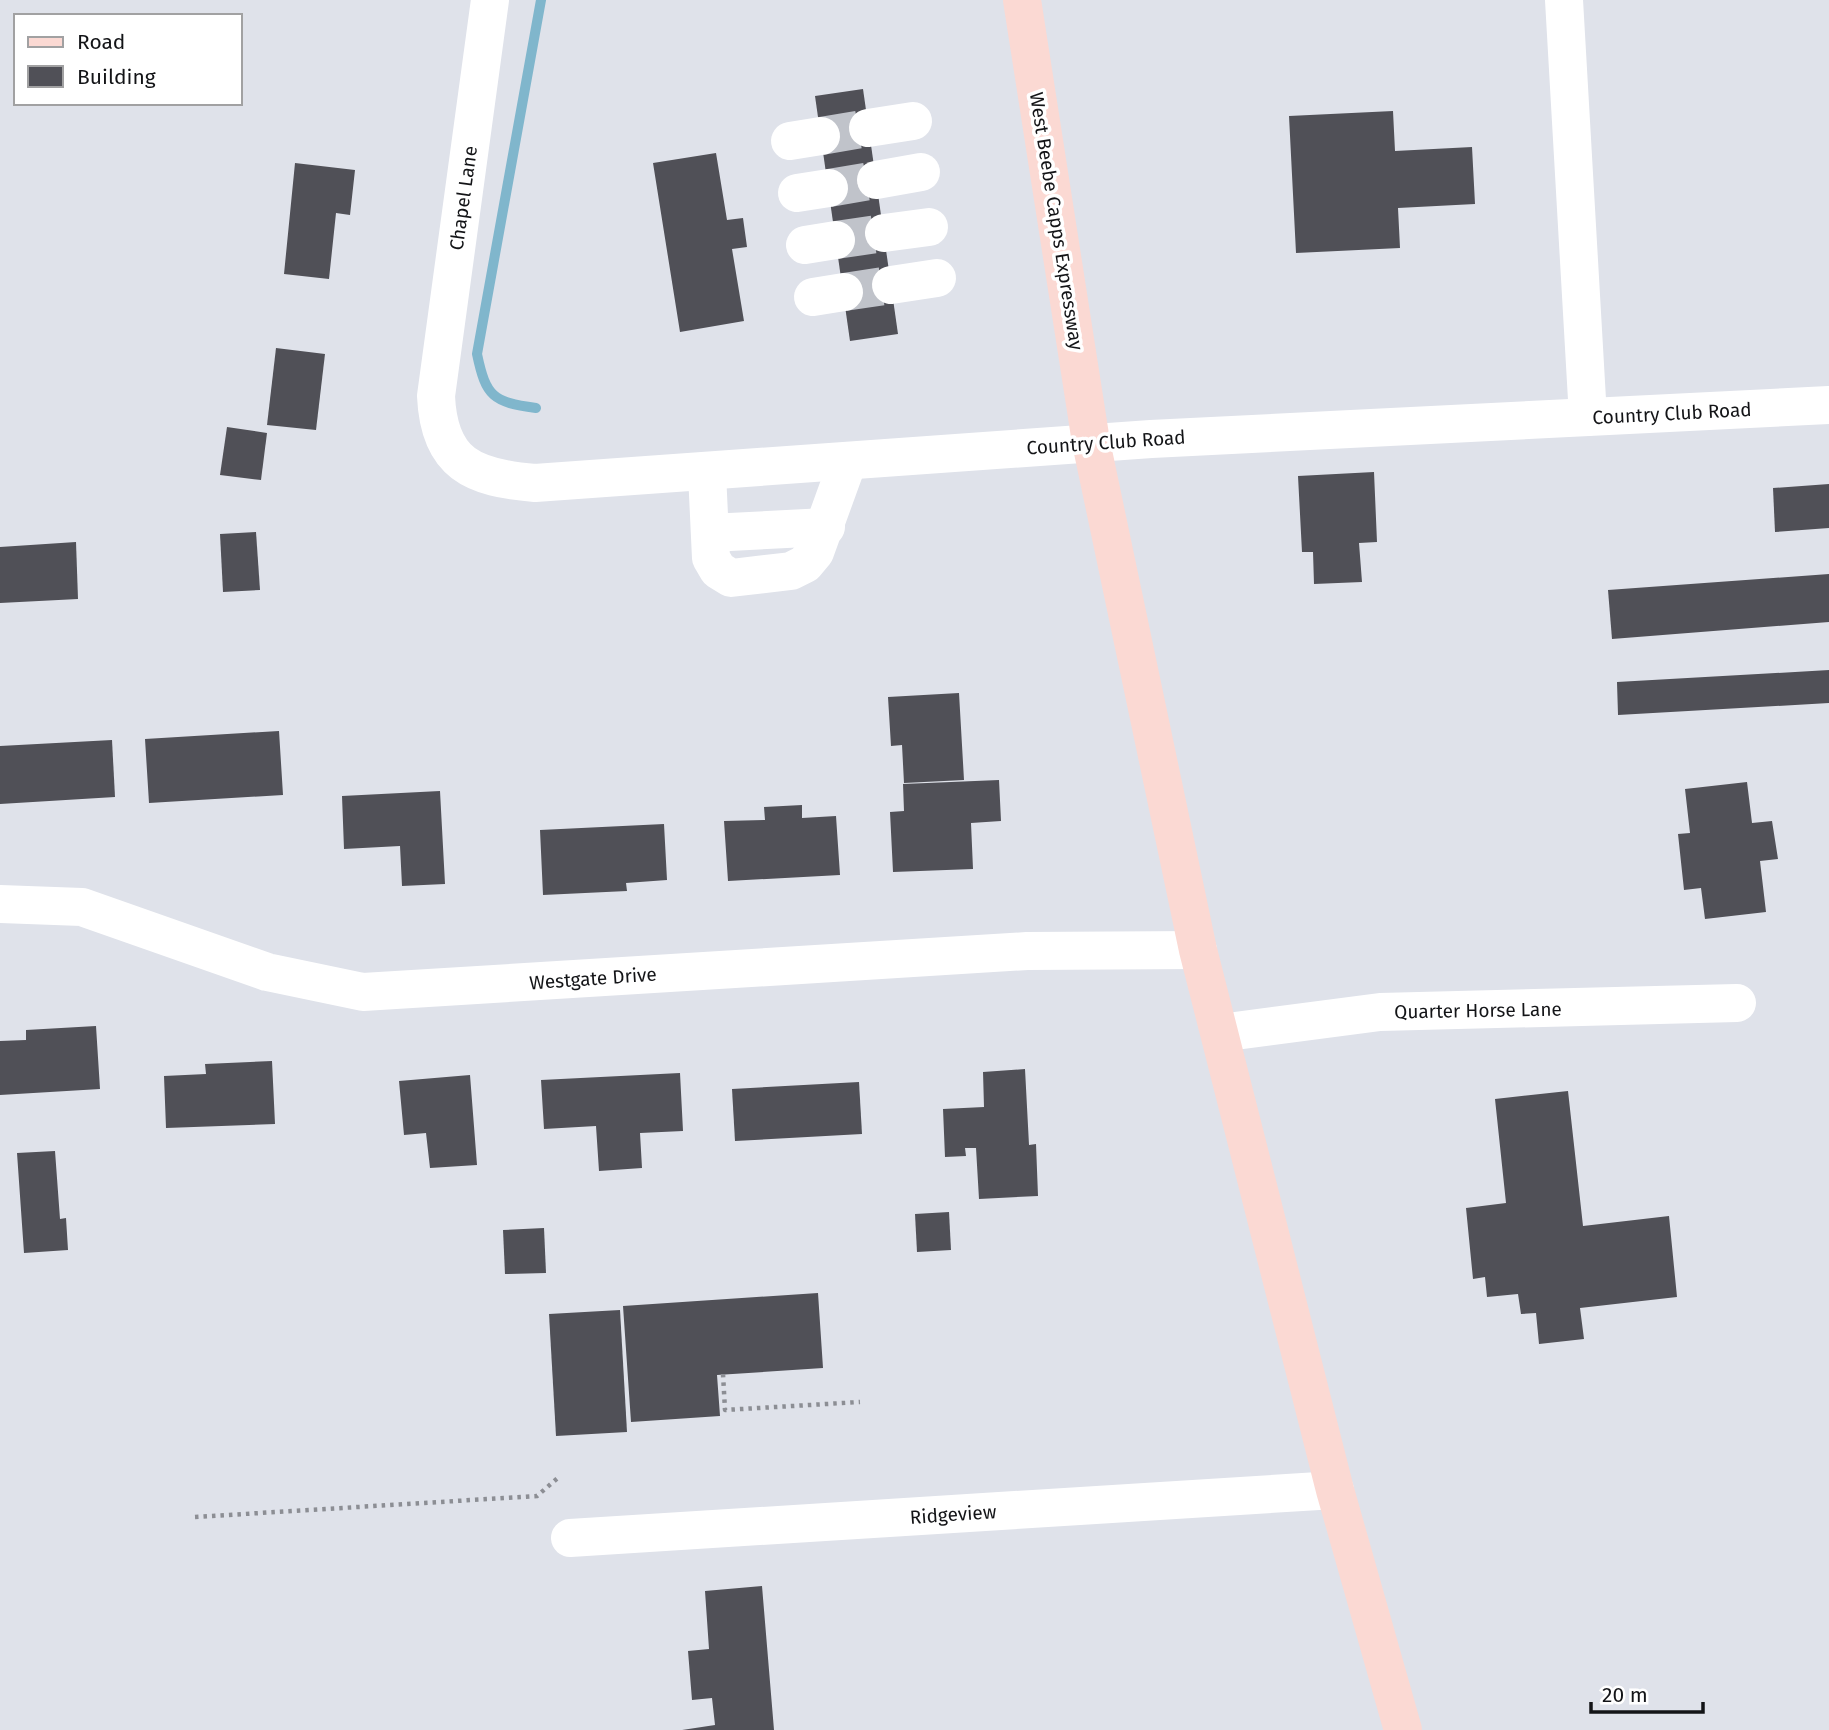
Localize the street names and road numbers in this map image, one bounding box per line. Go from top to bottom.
street label: West Beebe Capps Expressway [1025,90,1088,352]
street label: Chapel Lane [445,144,482,252]
street label: Country Club Road [1592,398,1752,429]
street label: Country Club Road [1026,425,1186,460]
street label: Westgate Drive [529,963,658,994]
street label: Quarter Horse Lane [1394,998,1562,1023]
street label: Ridgeview [909,1500,997,1529]

